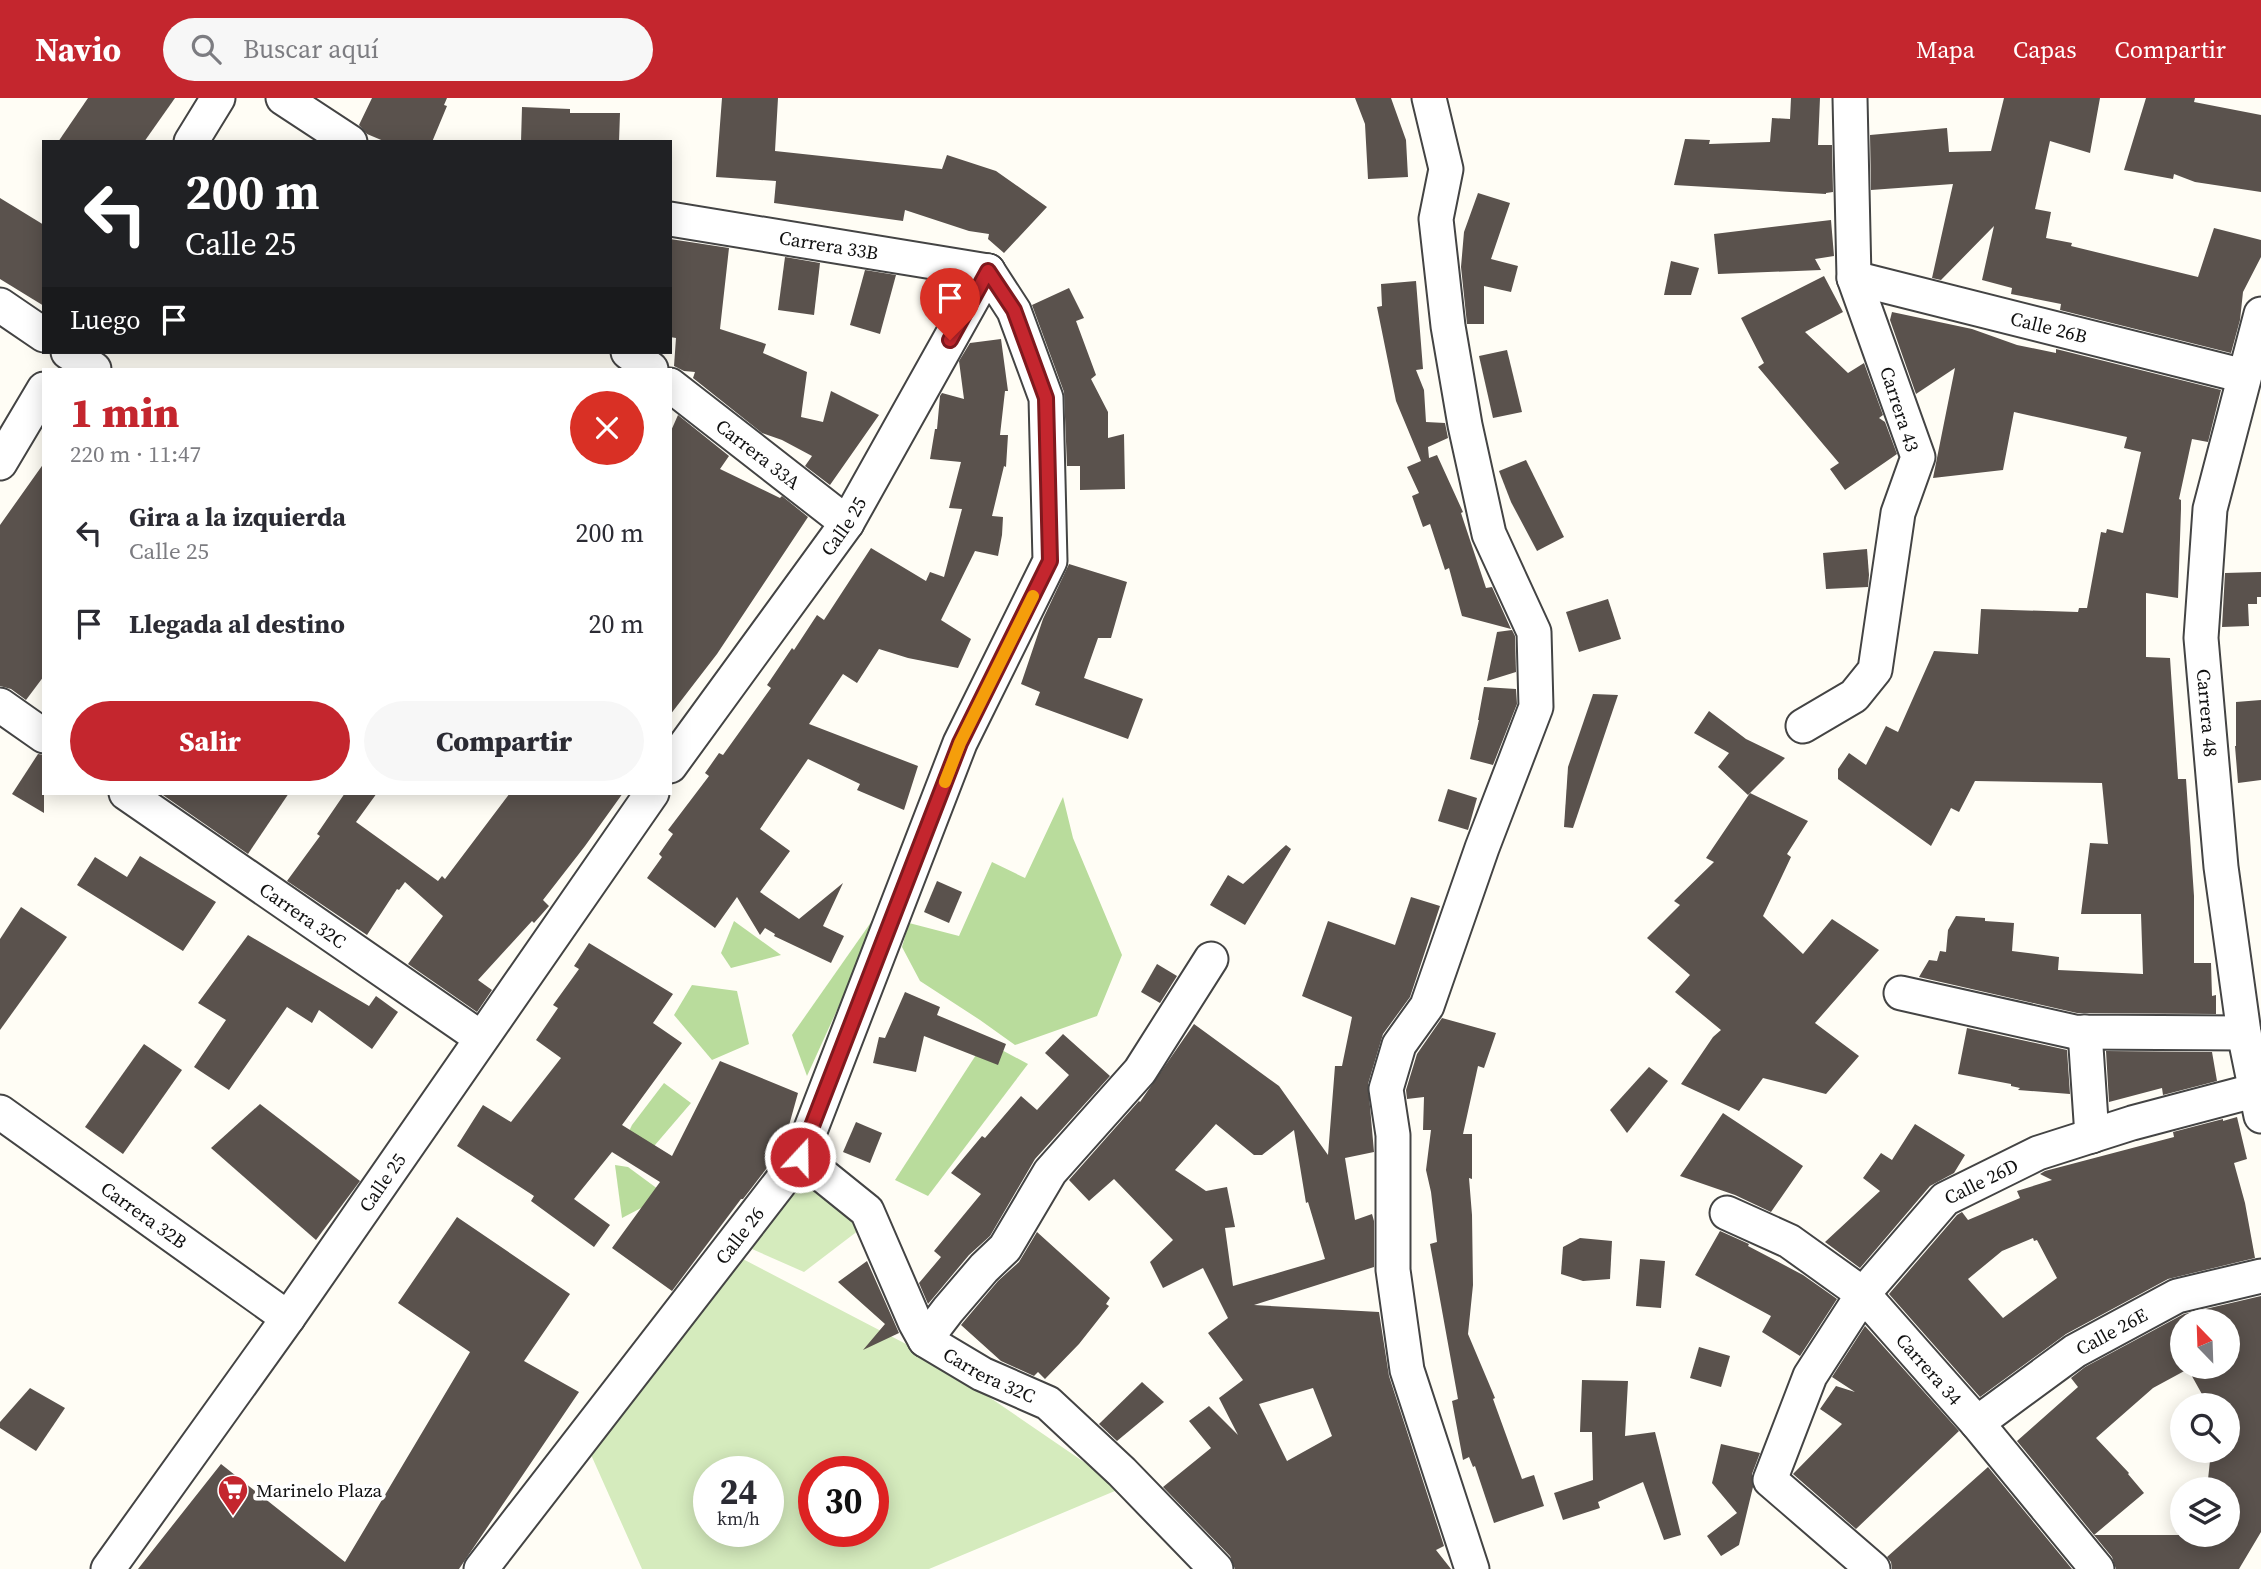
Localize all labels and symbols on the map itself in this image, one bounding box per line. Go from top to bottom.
street label: Carrera 33B [777,224,880,266]
pin [920,268,980,340]
street label: Calle 26B [2008,305,2090,349]
street label: Carrera 43 [1874,363,1926,455]
street label: Carrera 33A [711,413,806,495]
street label: Calle 25 [814,492,872,561]
street label: Carrera 48 [2191,668,2224,758]
street label: Carrera 32C [254,876,352,954]
position arrow [763,1120,837,1194]
street label: Calle 25 [353,1148,412,1217]
street label: Calle 26D [1940,1152,2023,1210]
street label: Carrera 32B [96,1175,192,1255]
street label: Calle 26 [709,1201,770,1269]
street label: Calle 26E [2071,1301,2152,1361]
north arrow [2170,1309,2240,1379]
street label: Carrera 34 [1890,1327,1968,1411]
street label: Carrera 32C [938,1341,1040,1409]
speed limit sign: 30 [798,1456,889,1547]
supermarket icon: Marinelo Plaza [216,1473,250,1517]
place label: Marinelo Plaza [256,1477,383,1503]

